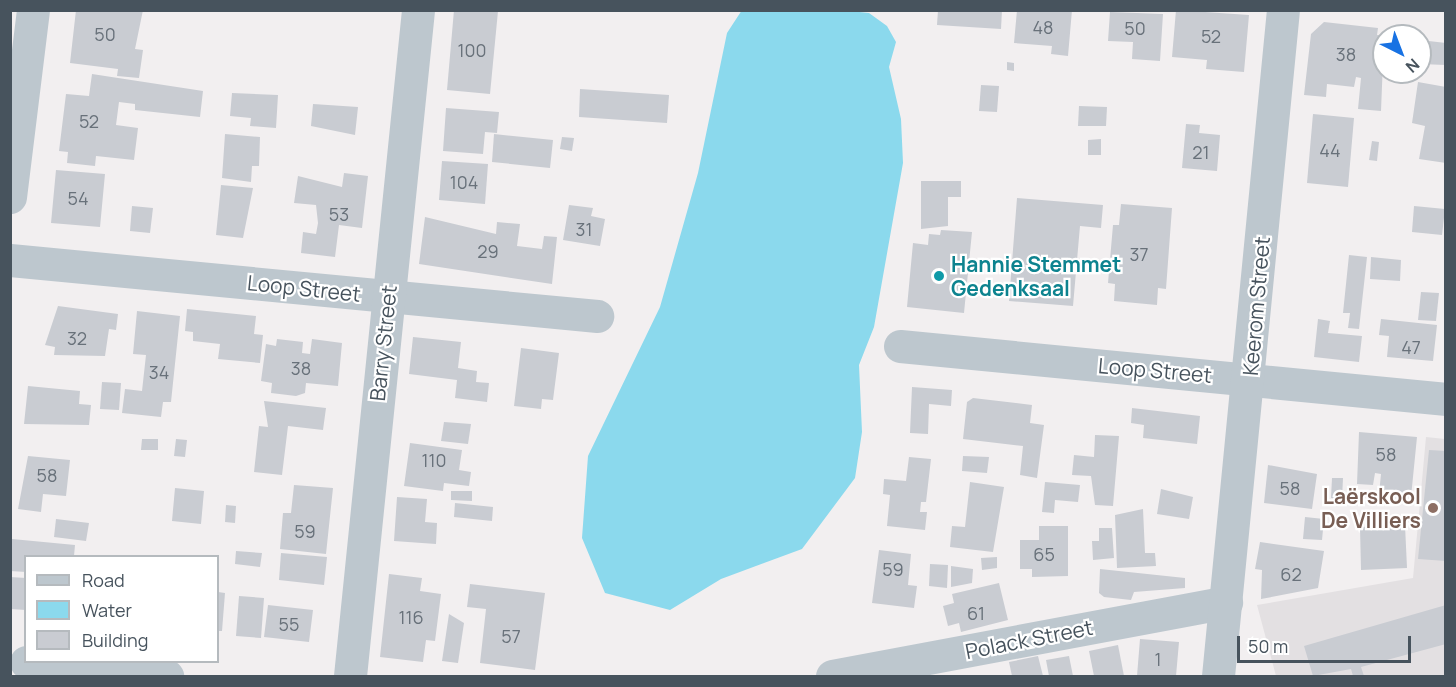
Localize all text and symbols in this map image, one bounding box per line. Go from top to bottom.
house number: 48 [1032,16,1054,38]
house number: 50 [1124,17,1146,39]
house number: 50 [94,23,116,45]
north arrow [1372,24,1432,84]
house number: 52 [1201,25,1221,47]
house number: 100 [458,39,486,61]
house number: 38 [1336,43,1356,65]
text: N [1401,54,1424,78]
house number: 52 [79,110,99,132]
house number: 44 [1319,139,1341,161]
house number: 21 [1192,141,1210,163]
house number: 104 [450,171,478,193]
house number: 54 [67,187,89,209]
house number: 53 [329,203,349,225]
house number: 31 [576,218,592,240]
street label: Keerom Street [1237,235,1275,377]
house number: 29 [477,240,499,262]
house number: 37 [1130,243,1148,265]
place label: Hannie Stemmet Gedenksaal [951,251,1121,301]
marker: Hannie Stemmet Gedenksaal [932,269,946,283]
street label: Loop Street [246,270,362,306]
street label: Barry Street [364,284,402,402]
house number: 32 [67,327,87,349]
house number: 47 [1401,336,1421,358]
street label: Loop Street [1097,352,1213,388]
house number: 38 [291,357,311,379]
house number: 34 [149,361,169,383]
house number: 58 [1376,443,1396,465]
house number: 110 [421,449,447,471]
house number: 58 [37,464,57,486]
house number: 58 [1280,477,1300,499]
place label: Laërskool De Villiers [1321,483,1421,533]
marker: Laërskool De Villiers [1426,501,1440,515]
house number: 59 [294,520,316,542]
house number: 65 [1033,543,1055,565]
legend [24,555,219,663]
house number: 59 [882,558,904,580]
house number: 62 [1280,563,1302,585]
text: Road [82,568,125,592]
text: Water [82,598,132,622]
house number: 61 [967,602,985,624]
house number: 116 [398,606,424,628]
house number: 55 [279,613,299,635]
street label: Polack Street [963,614,1095,664]
scale bar [1240,624,1414,662]
house number: 57 [501,625,521,647]
text: Building [82,628,148,652]
text: 50 m [1248,634,1288,658]
house number: 1 [1154,648,1162,670]

